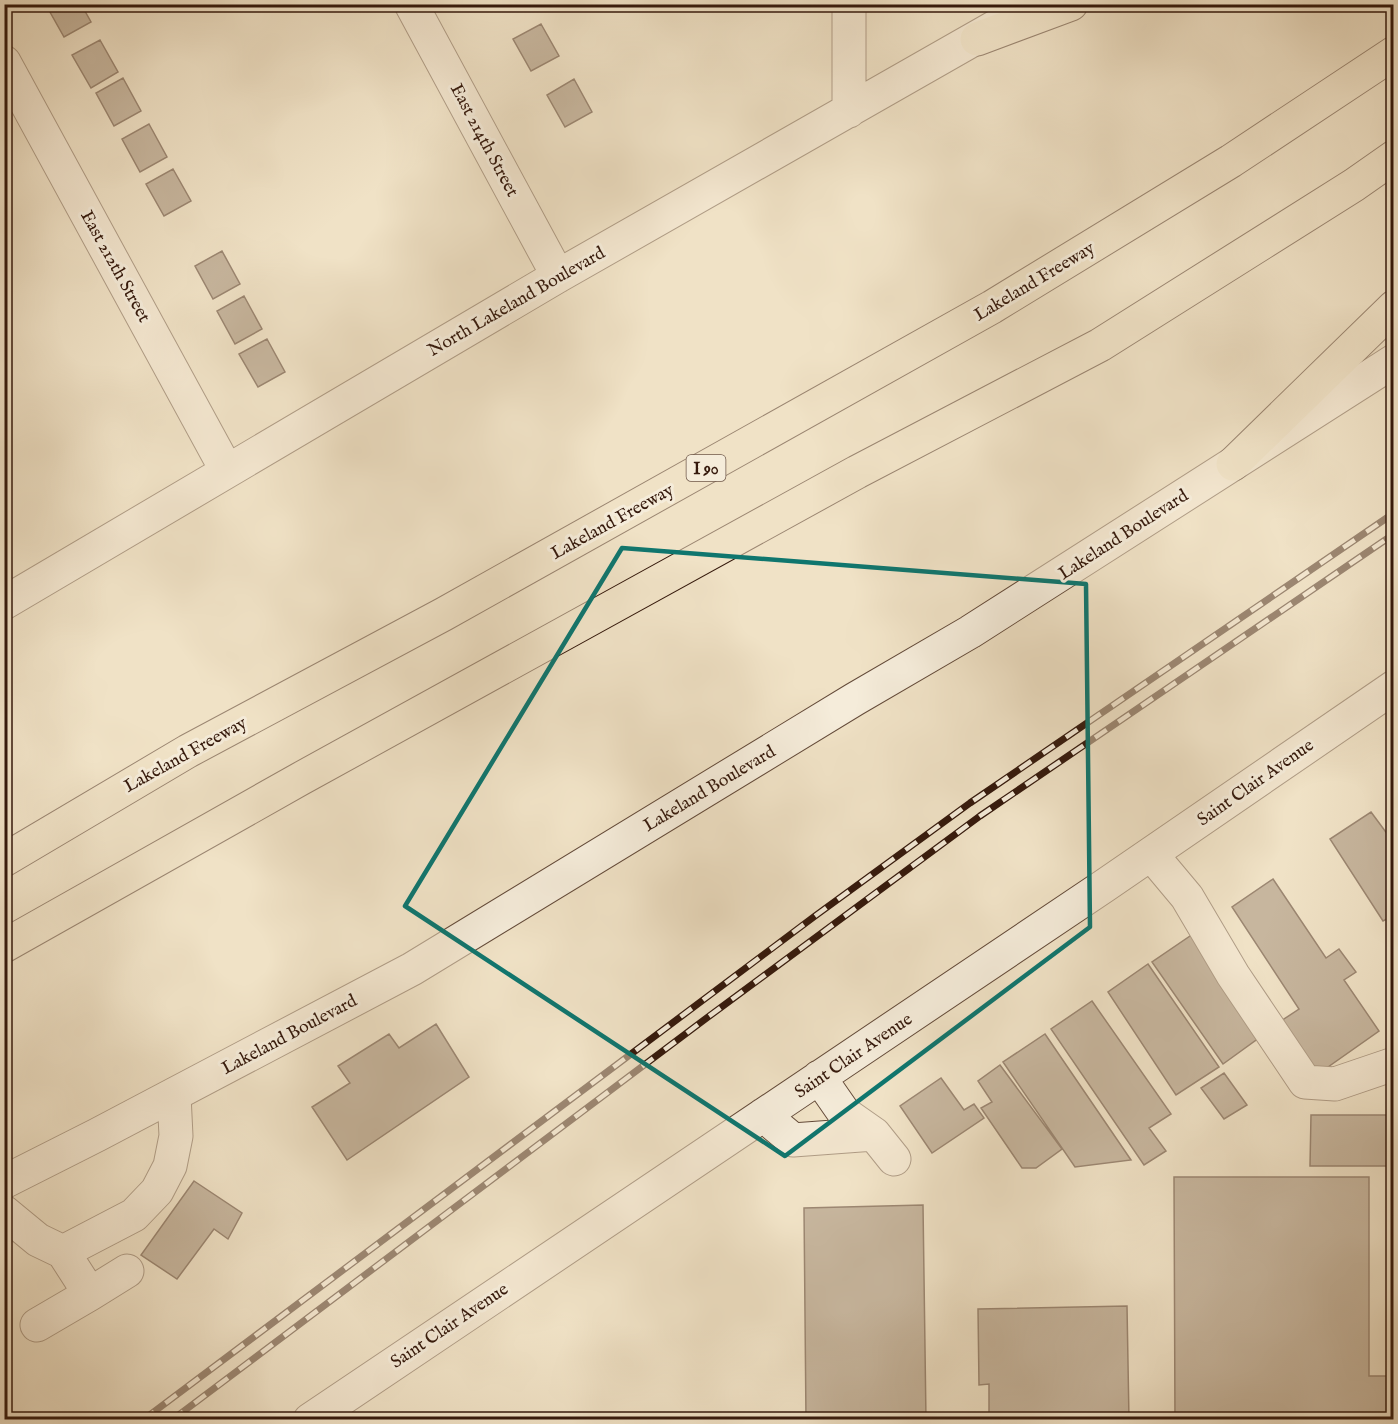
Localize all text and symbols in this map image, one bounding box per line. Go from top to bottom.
street label: East 214th Street [444,80,523,201]
street label: East 212th Street [74,207,155,327]
street label: Lakeland Freeway [970,237,1099,327]
street label: North Lakeland Boulevard [424,242,610,363]
road number: I 90 [686,455,726,481]
street label: Lakeland Freeway [547,479,678,566]
street label: Lakeland Boulevard [1055,485,1193,586]
street label: Lakeland Freeway [120,712,251,799]
street label: Saint Clair Avenue [1193,734,1319,832]
street label: Lakeland Boulevard [640,741,780,838]
street label: Lakeland Boulevard [218,990,362,1081]
street label: Saint Clair Avenue [790,1008,917,1104]
street label: Saint Clair Avenue [386,1278,513,1374]

